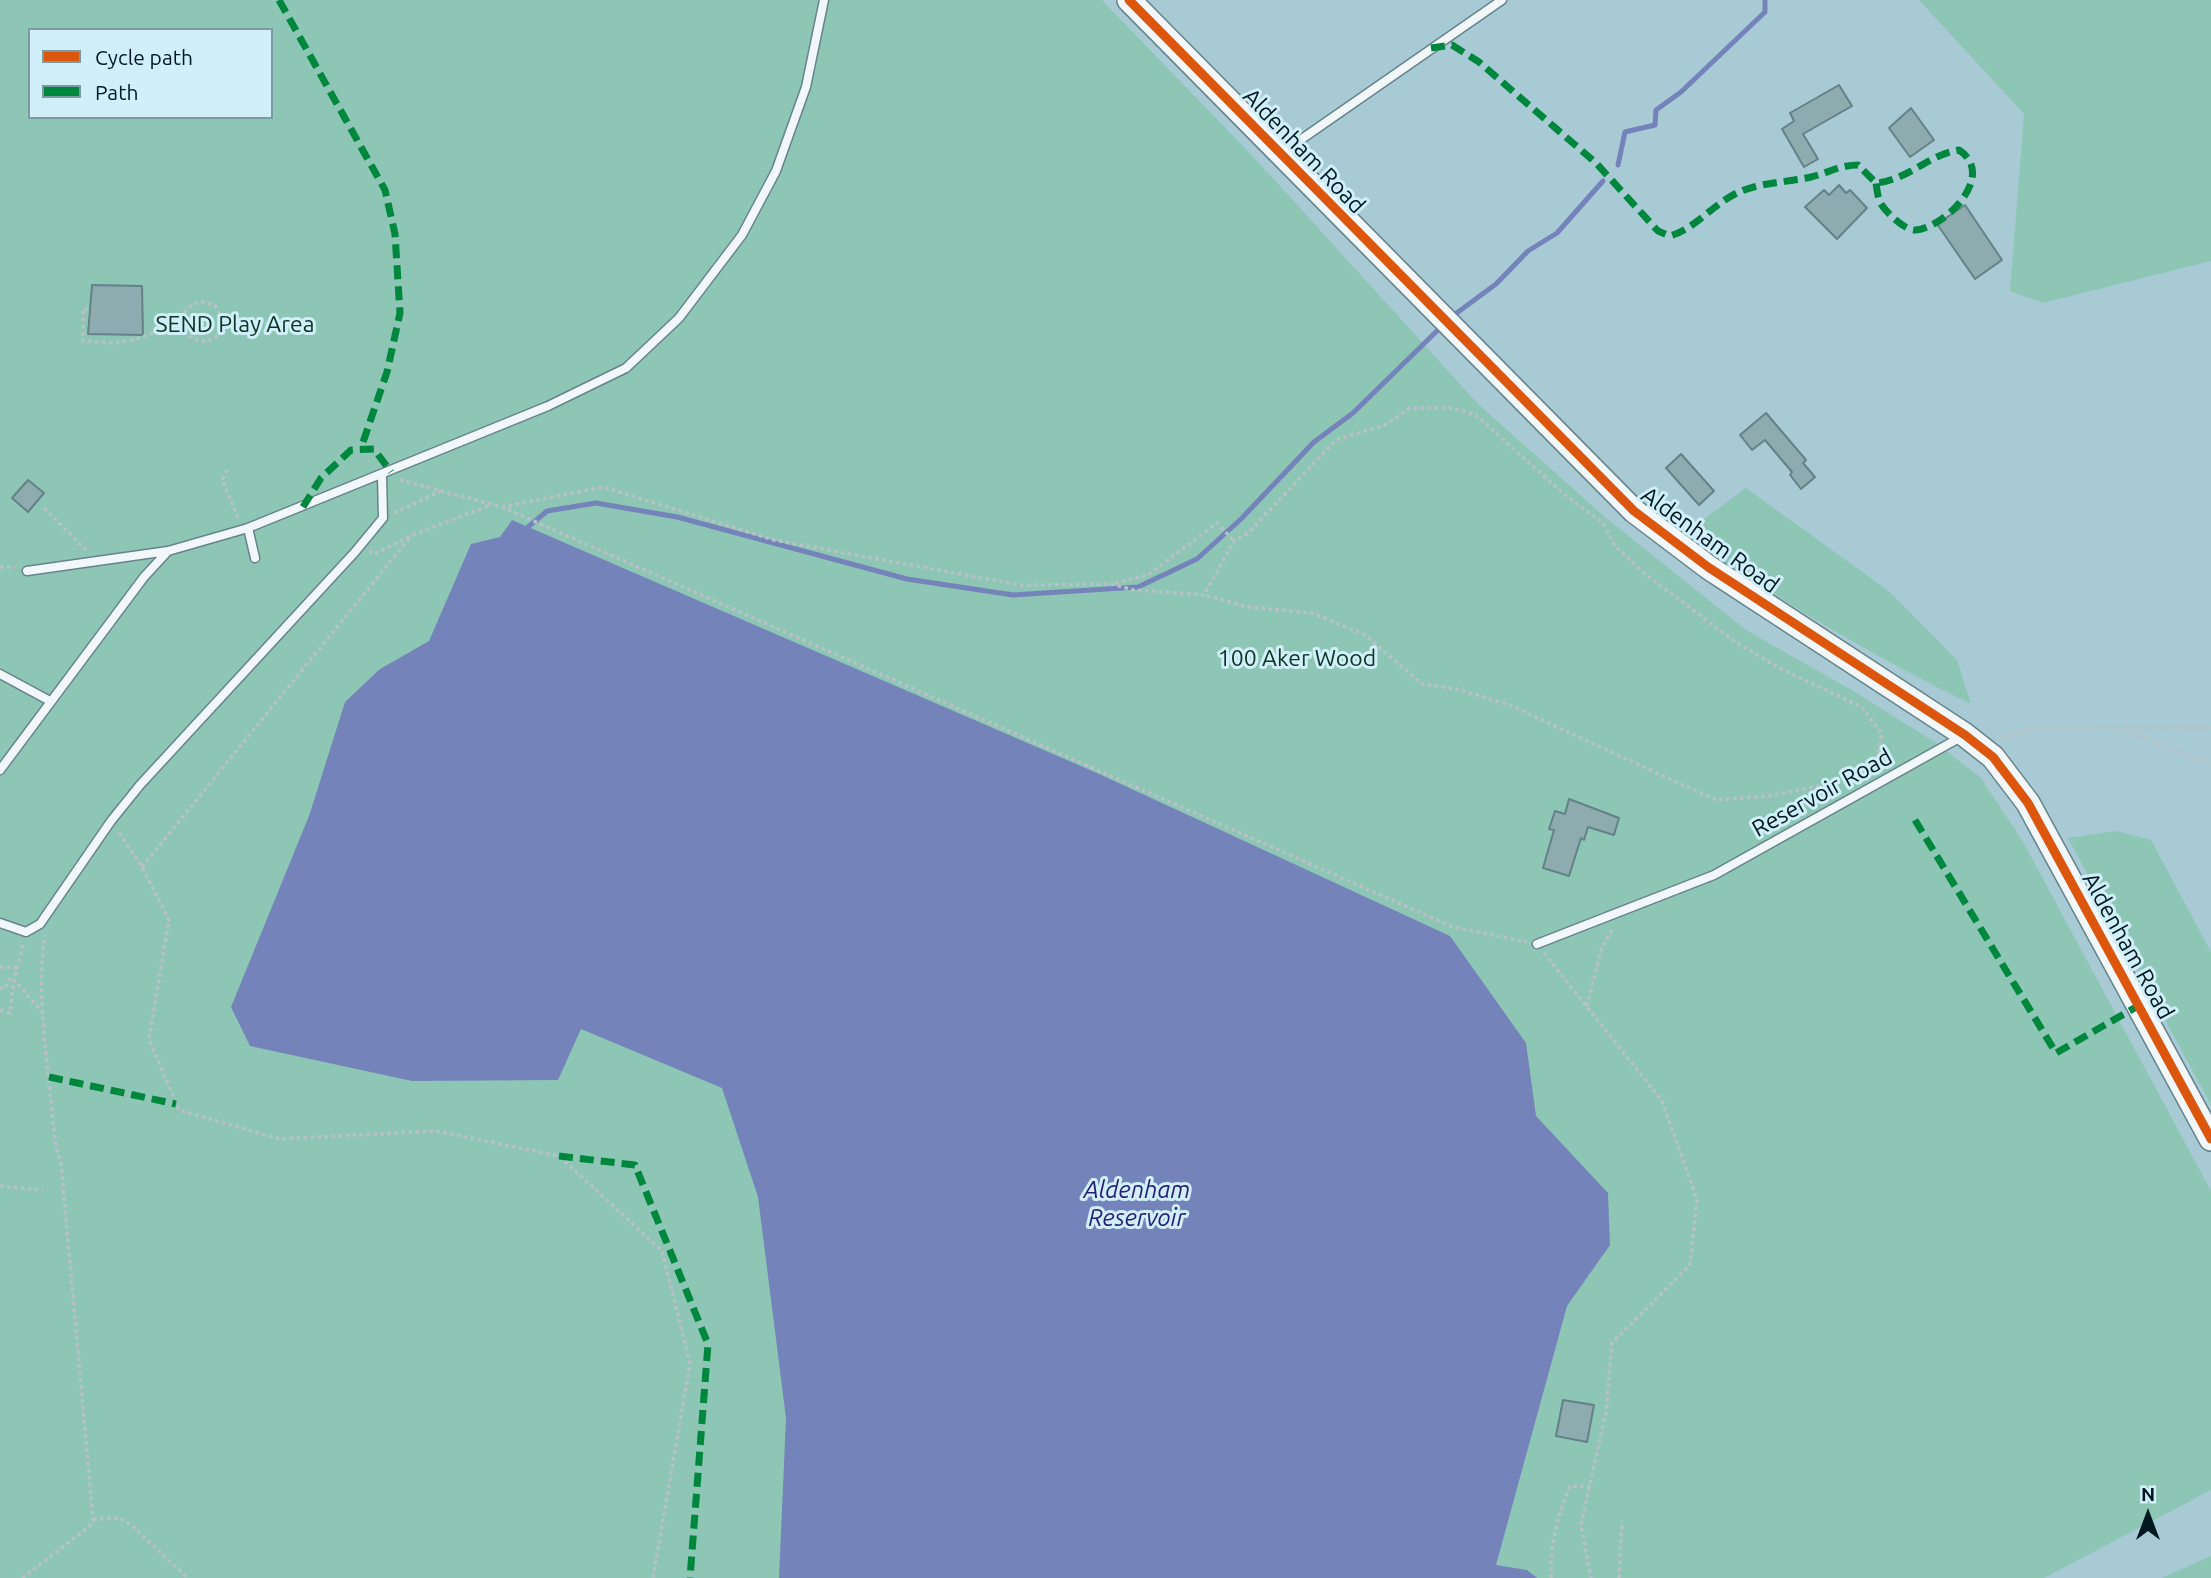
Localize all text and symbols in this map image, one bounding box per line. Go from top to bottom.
legend [28,28,273,119]
text: Cycle path [95,45,193,69]
text: Path [95,80,138,104]
street label: Aldenham Road [1237,83,1371,219]
park label: SEND Play Area [155,310,315,338]
street label: Aldenham Road [1636,481,1784,599]
park label: 100 Aker Wood [1218,644,1376,672]
street label: Reservoir Road [1747,743,1897,843]
street label: Aldenham Road [2076,868,2180,1024]
water label: Aldenham Reservoir [1084,1176,1190,1232]
north arrow [2113,1480,2183,1550]
text: N [2141,1483,2155,1505]

